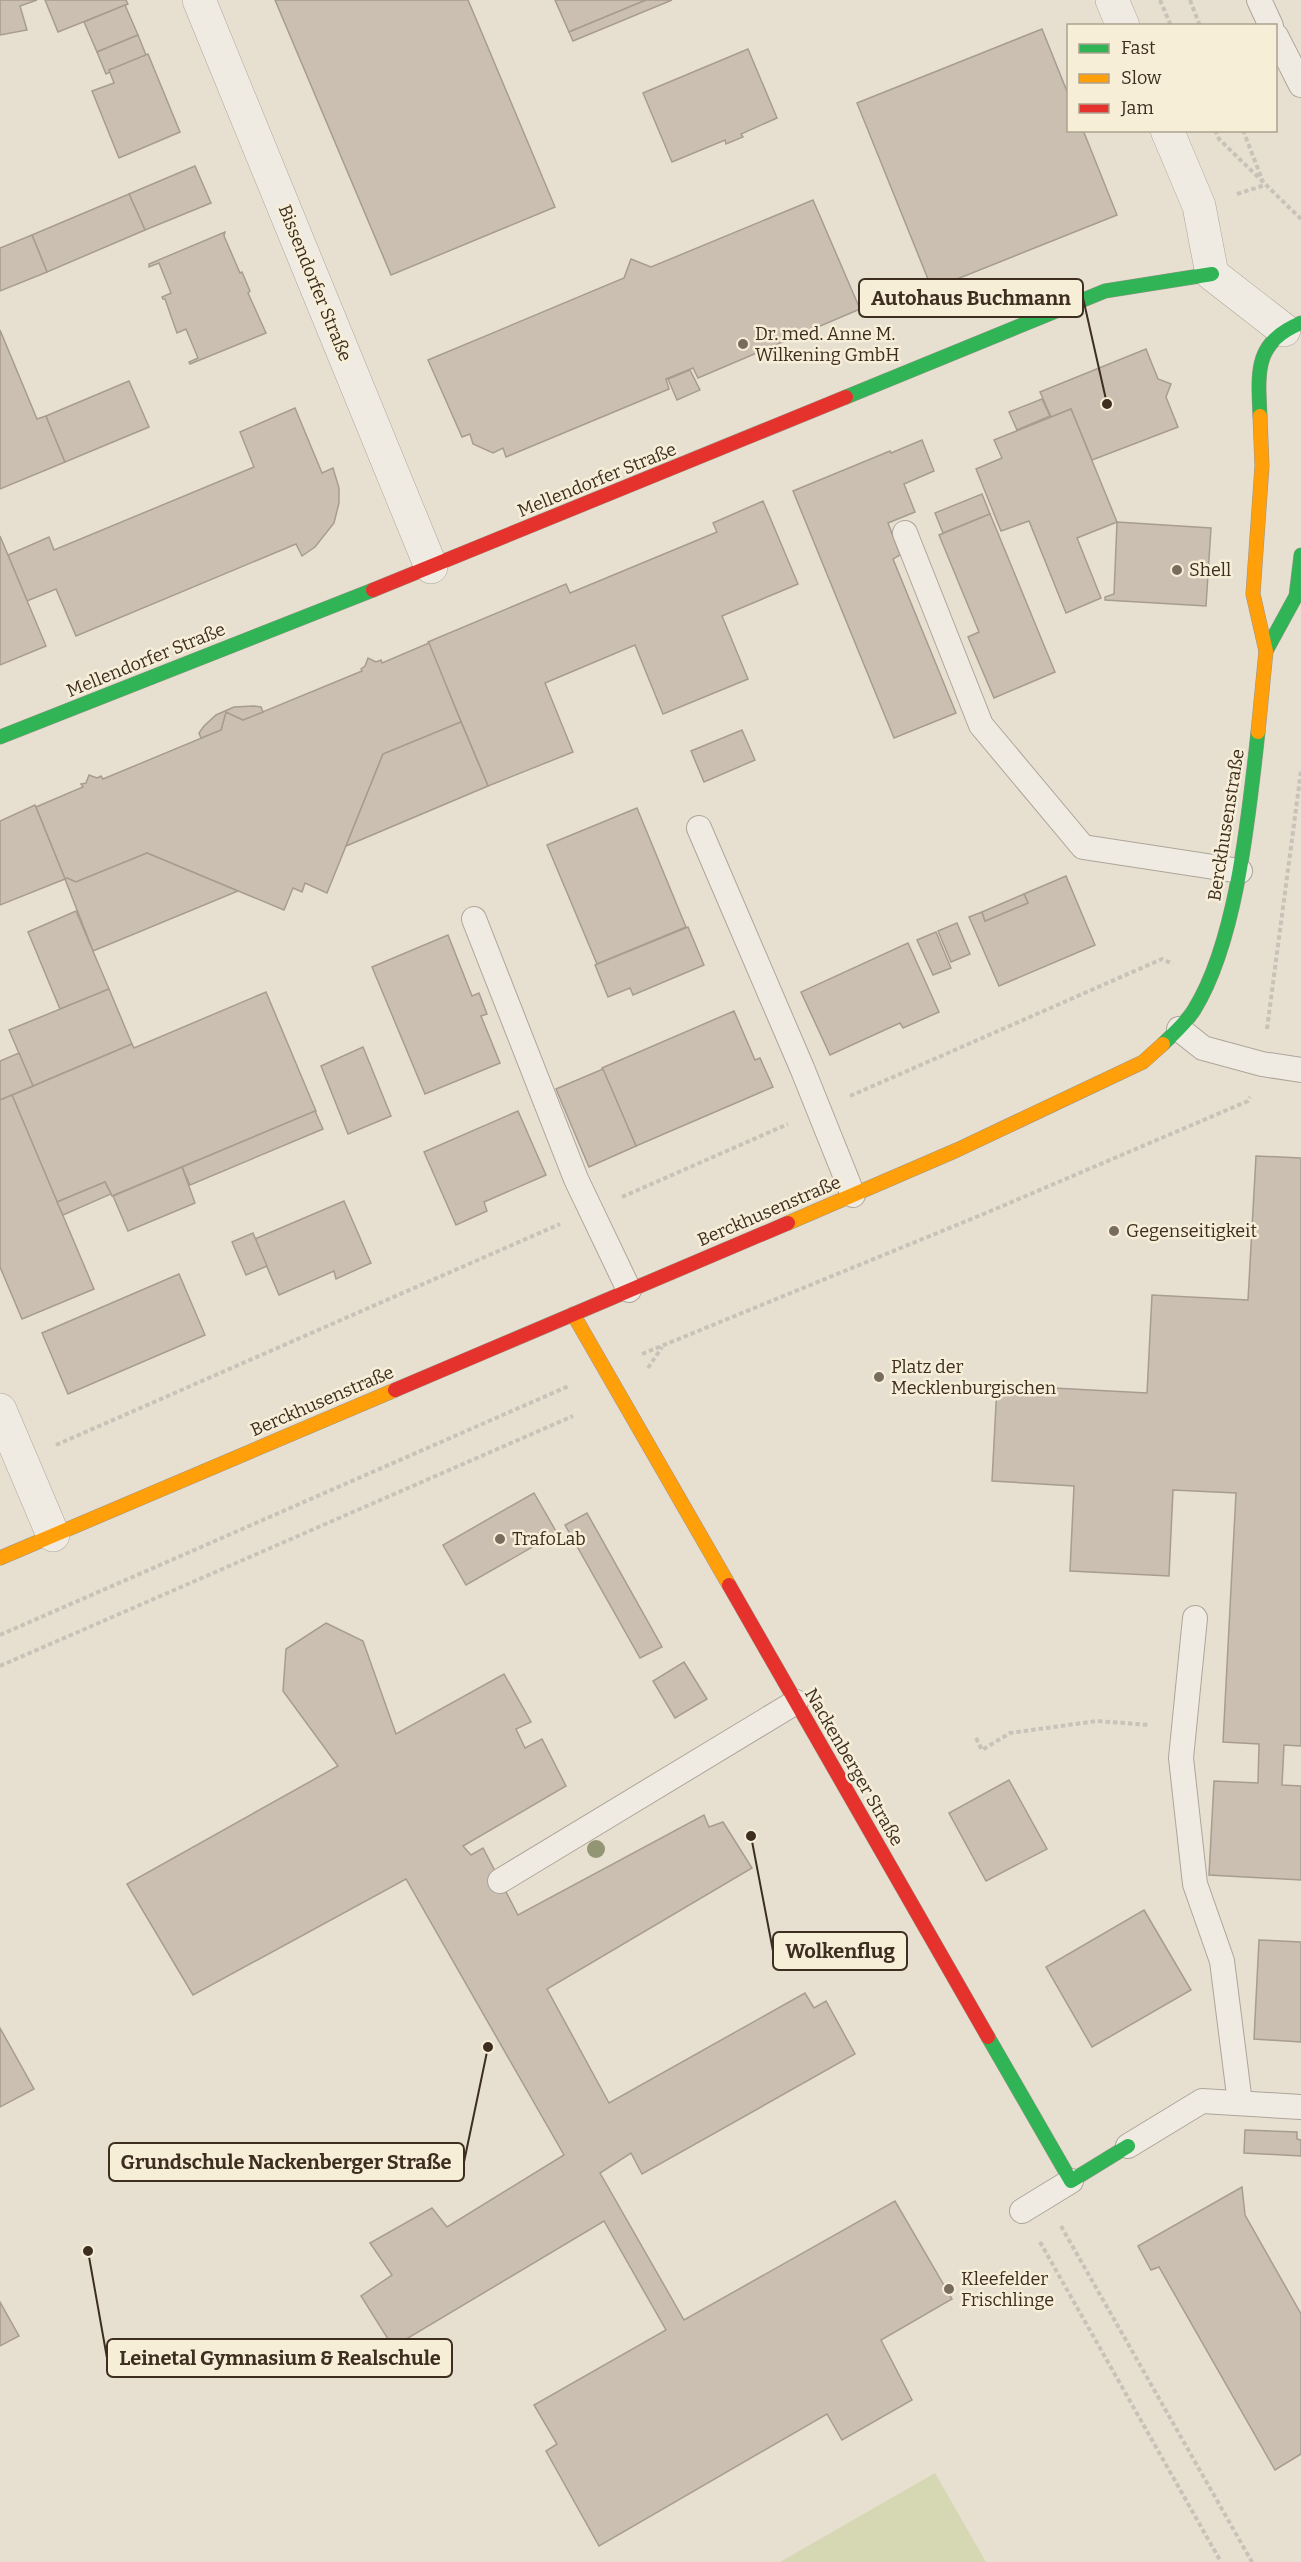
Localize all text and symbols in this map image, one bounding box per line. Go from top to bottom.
legend [1067,24,1277,132]
text: Fast [1121,37,1156,59]
text: Slow [1121,67,1162,89]
text: Jam [1120,97,1154,119]
street label: Bissendorfer Straße [274,201,356,365]
callout: Autohaus Buchmann [859,279,1083,317]
text: Autohaus Buchmann [871,286,1071,310]
place label: Dr. med. Anne M. Wilkening GmbH [755,323,900,366]
marker: Dr. med. Anne M. Wilkening GmbH [736,337,750,351]
street label: Mellendorfer Straße [514,438,680,522]
place label: Shell [1189,559,1231,581]
marker: Shell [1170,563,1184,577]
street label: Mellendorfer Straße [63,618,229,702]
street label: Berckhusenstraße [1203,747,1249,903]
street label: Berckhusenstraße [694,1171,844,1251]
place label: Gegenseitigkeit [1126,1220,1257,1242]
marker: Gegenseitigkeit [1107,1224,1121,1238]
place label: Platz der Mecklenburgischen [891,1356,1057,1399]
street label: Berckhusenstraße [247,1361,397,1441]
marker: Platz der Mecklenburgischen [872,1370,886,1384]
place label: TrafoLab [512,1528,586,1550]
marker: TrafoLab [493,1532,507,1546]
street label: Nackenberger Straße [800,1684,908,1850]
callout: Wolkenflug [773,1932,907,1970]
text: Wolkenflug [785,1939,895,1963]
callout: Grundschule Nackenberger Straße [109,2143,464,2181]
text: Grundschule Nackenberger Straße [121,2150,451,2174]
place label: Kleefelder Frischlinge [961,2268,1054,2311]
marker: Kleefelder Frischlinge [942,2282,956,2296]
callout: Leinetal Gymnasium & Realschule [107,2339,452,2377]
text: Leinetal Gymnasium & Realschule [119,2346,441,2370]

